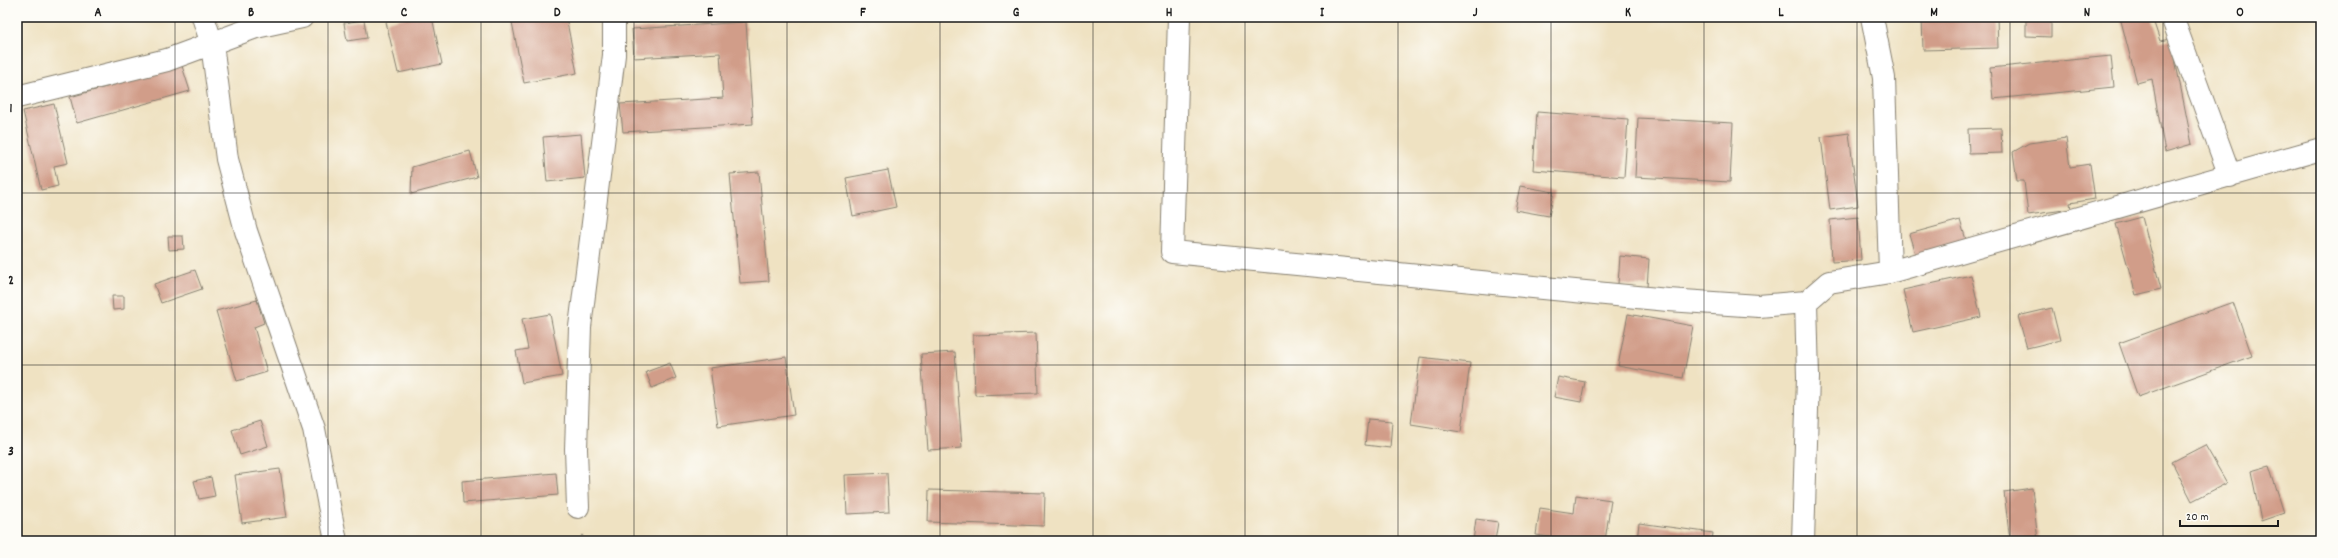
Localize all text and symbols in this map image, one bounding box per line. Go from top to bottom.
text: A [94,4,102,23]
text: B [248,4,254,23]
text: C [401,4,408,23]
text: D [554,4,561,23]
text: E [707,4,714,23]
text: F [860,4,866,23]
text: G [1013,4,1020,23]
text: H [1166,4,1173,23]
text: I [1320,4,1325,23]
text: J [1473,4,1478,23]
text: K [1625,4,1631,23]
text: L [1778,4,1784,23]
text: M [1930,4,1938,23]
text: N [2084,4,2090,23]
text: O [2236,4,2244,23]
text: 1 [10,100,13,119]
text: 2 [8,272,14,291]
text: 3 [8,443,14,462]
scale bar [2180,502,2278,528]
text: 20 m [2186,509,2209,526]

